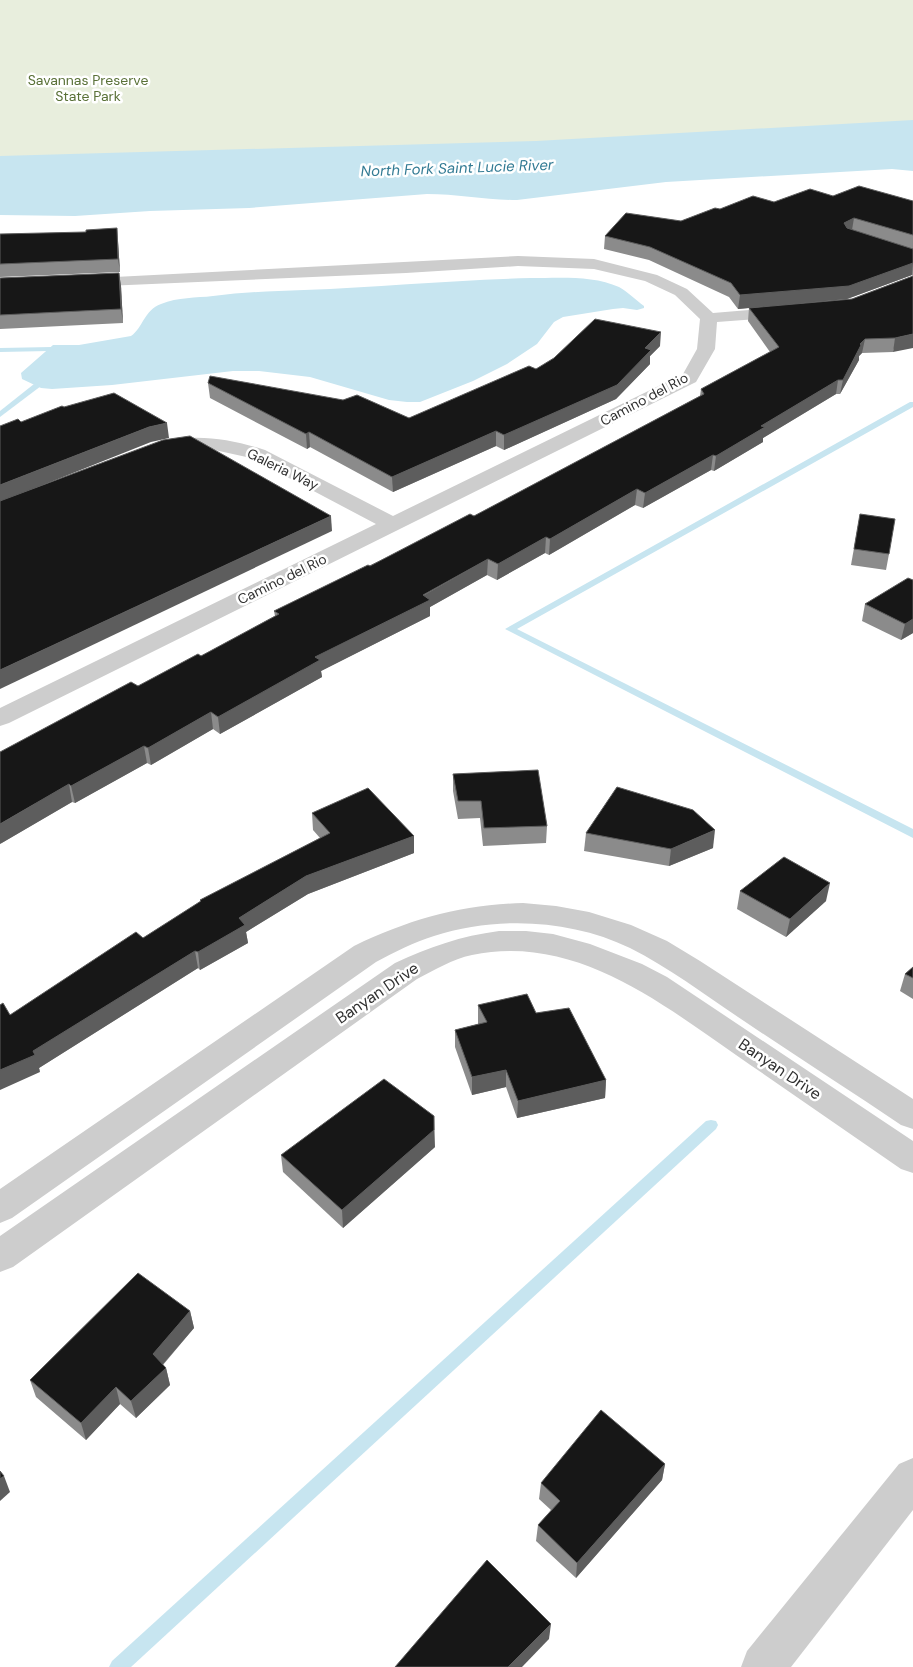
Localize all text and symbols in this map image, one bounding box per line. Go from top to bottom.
park label: Savannas Preserve State Park [28,71,148,105]
water label: North Fork Saint Lucie River [360,155,554,181]
street label: Camino del Rio [597,368,691,430]
street label: Galeria Way [244,444,322,494]
street label: Camino del Rio [234,550,330,608]
street label: Banyan Drive [331,958,423,1028]
street label: Banyan Drive [734,1034,826,1104]

